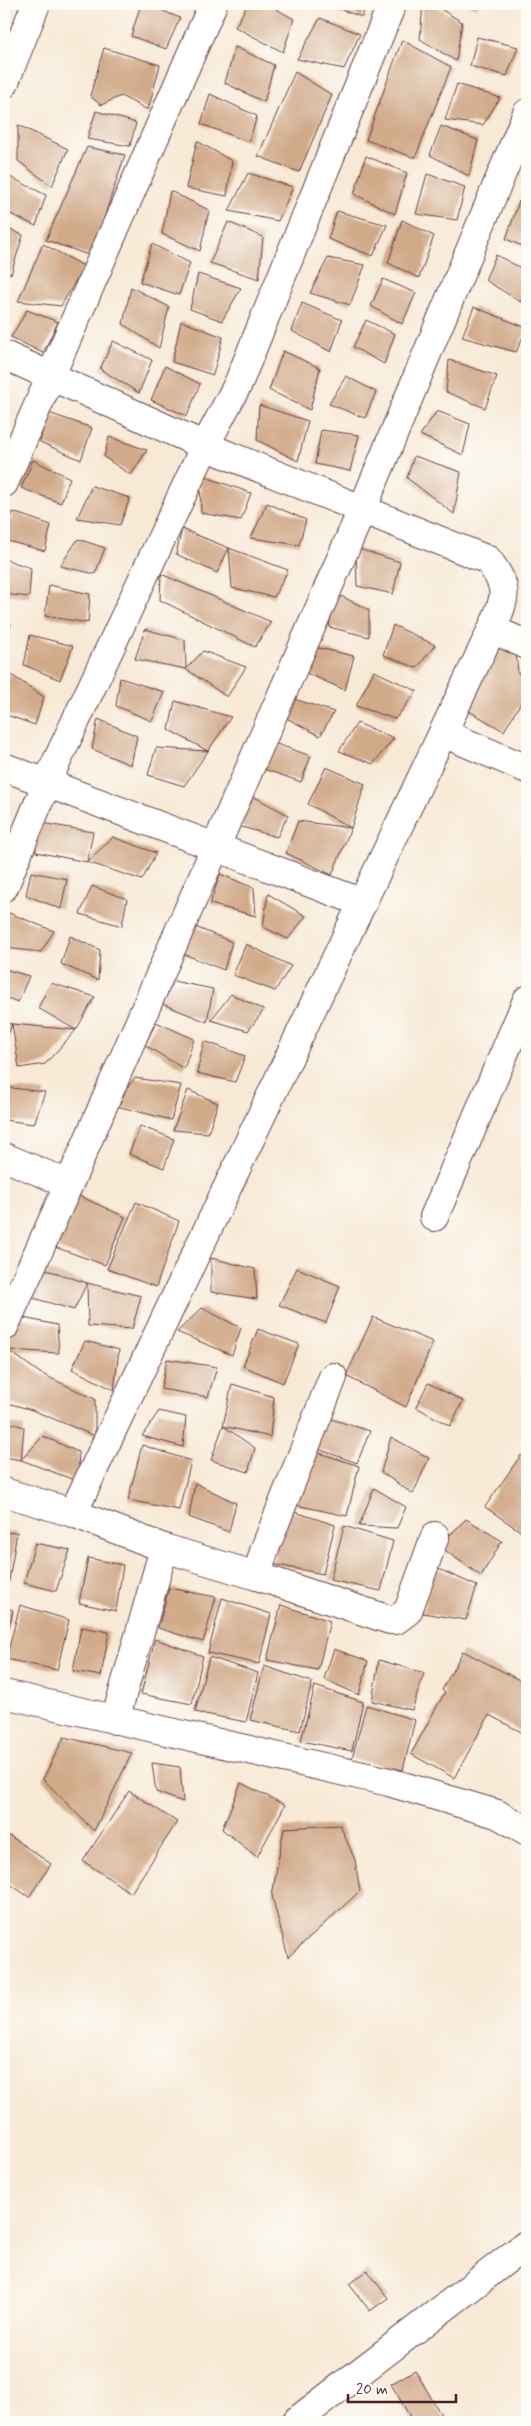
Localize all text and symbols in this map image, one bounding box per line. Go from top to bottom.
scale bar [348,2371,456,2403]
text: 20 m [356,2380,388,2400]

